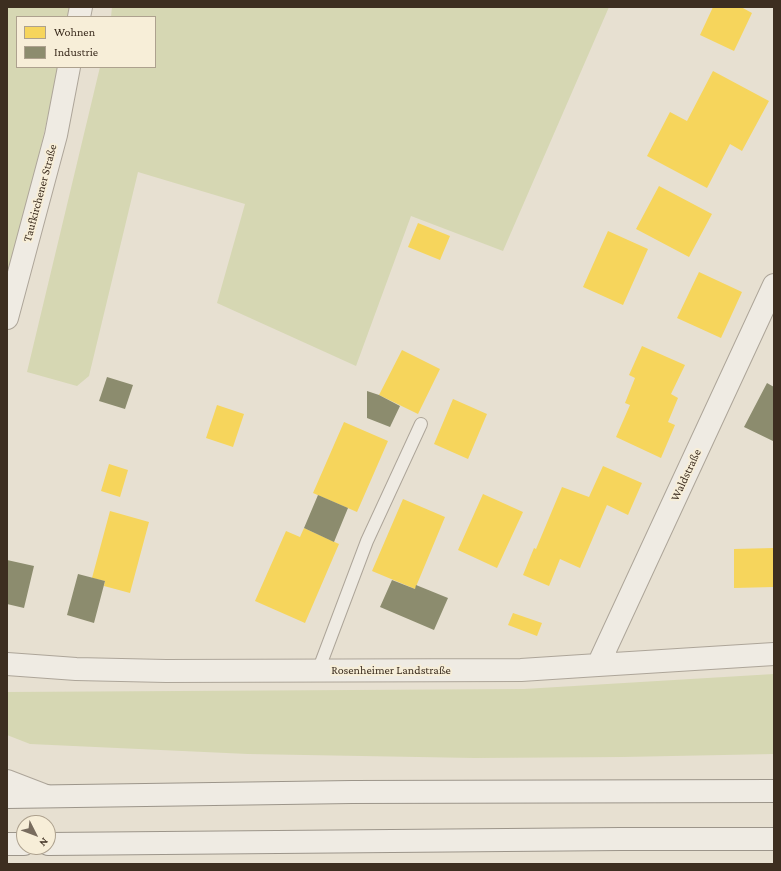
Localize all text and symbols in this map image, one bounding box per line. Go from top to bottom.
legend [16,16,156,68]
text: Wohnen [54,25,95,39]
text: Industrie [54,45,98,59]
street label: Taufkirchener Straße [20,143,60,243]
street label: Waldstraße [668,447,704,503]
street label: Rosenheimer Landstraße [331,663,451,677]
north arrow [16,815,56,855]
text: N [37,836,51,849]

